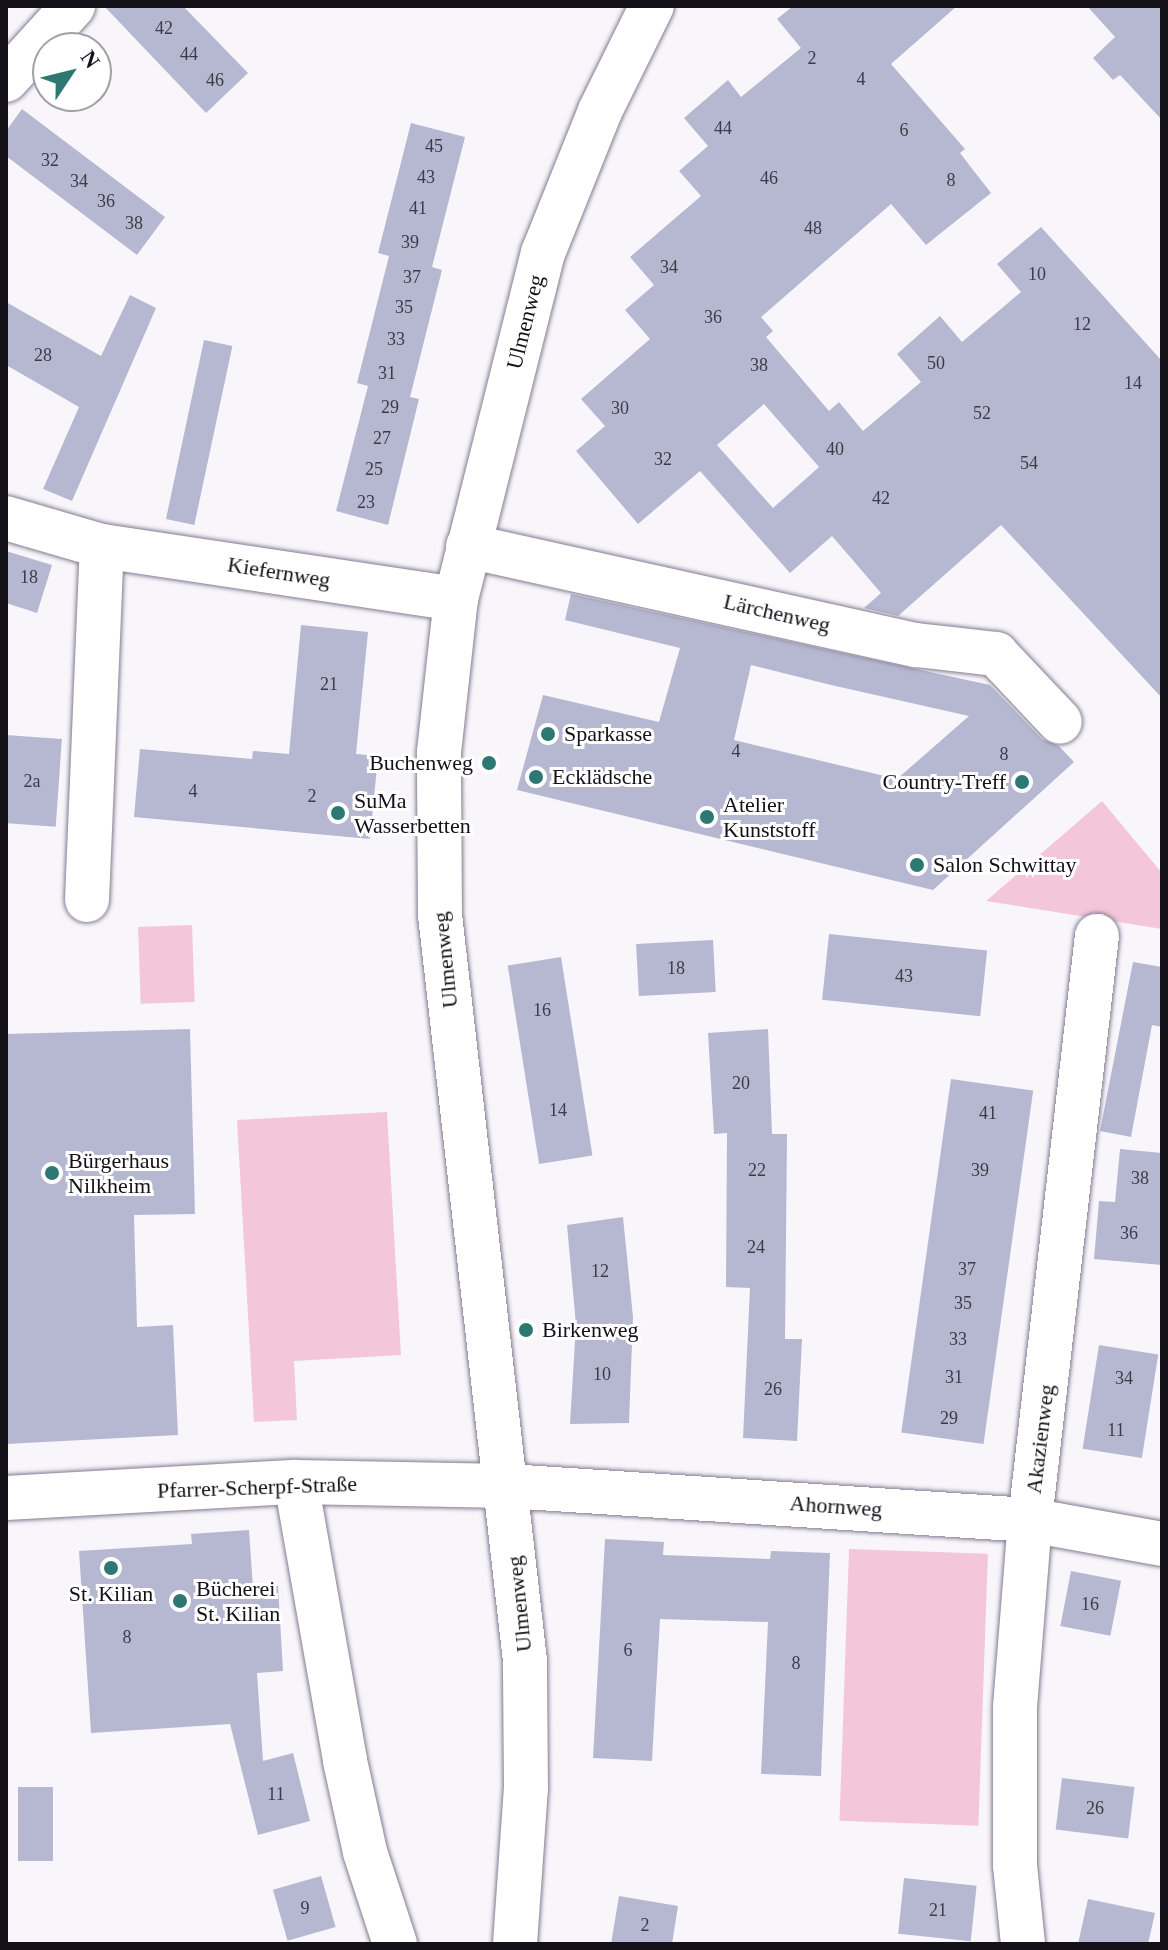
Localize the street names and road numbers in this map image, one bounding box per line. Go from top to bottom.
street label: Ulmenweg [501,272,549,372]
street label: Kiefernweg [226,551,332,593]
street label: Lärchenweg [721,588,833,638]
street label: Ulmenweg [427,911,463,1009]
street label: Akazienweg [1020,1383,1060,1495]
street label: Pfarrer-Scherpf-Straße [157,1470,357,1504]
street label: Ahornweg [789,1490,883,1522]
street label: Ulmenweg [501,1555,537,1653]

